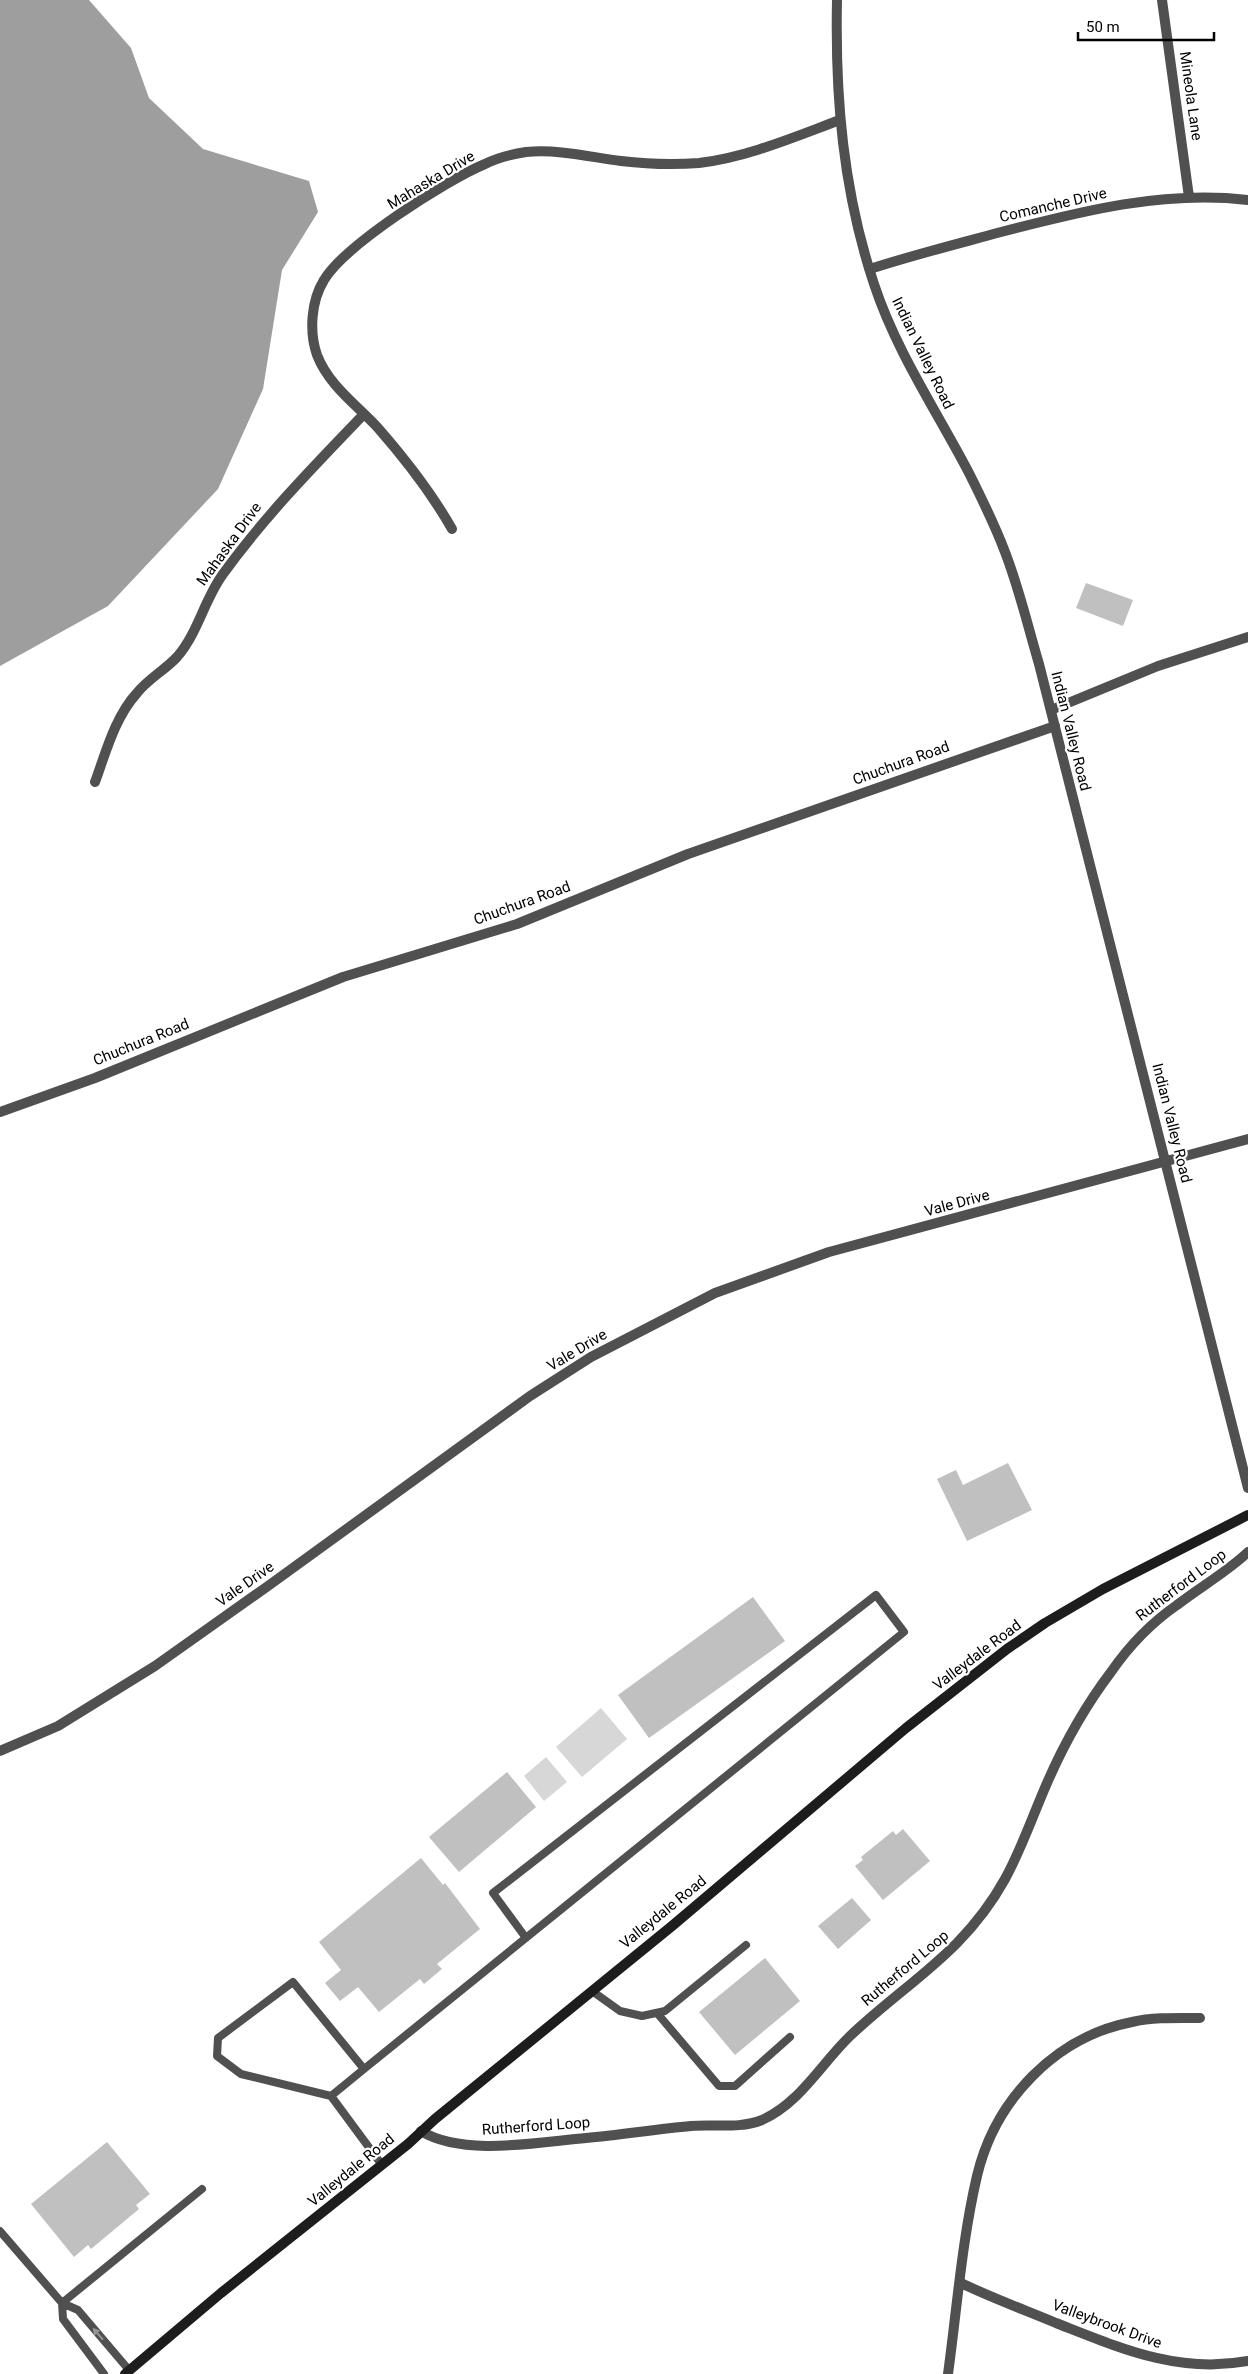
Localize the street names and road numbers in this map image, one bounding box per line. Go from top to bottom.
street label: Mineola Lane [1176,50,1206,142]
street label: Mahaska Drive [384,147,478,213]
street label: Comanche Drive [998,184,1108,226]
street label: Indian Valley Road [888,294,958,412]
street label: Mahaska Drive [193,499,265,589]
street label: Indian Valley Road [1047,669,1095,793]
street label: Chuchura Road [850,737,952,789]
street label: Chuchura Road [471,877,573,929]
street label: Chuchura Road [90,1015,192,1069]
street label: Indian Valley Road [1148,1061,1196,1185]
street label: Vale Drive [923,1186,991,1220]
street label: Vale Drive [544,1325,610,1375]
street label: Rutherford Loop [1132,1545,1230,1625]
street label: Vale Drive [213,1558,277,1610]
street label: Valleydale Road [929,1616,1025,1694]
street label: Valleydale Road [616,1872,710,1952]
street label: Rutherford Loop [858,1926,952,2010]
street label: Rutherford Loop [481,2113,591,2139]
street label: Valleydale Road [304,2130,398,2210]
street label: Valleybrook Drive [1050,2296,1164,2352]

